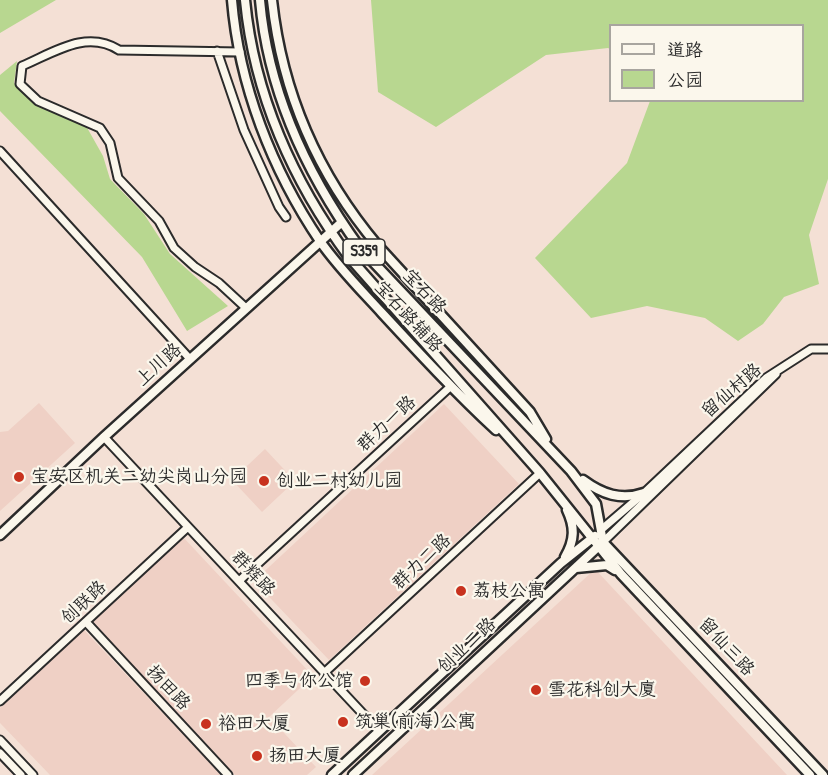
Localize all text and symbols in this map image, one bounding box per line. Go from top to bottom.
legend [609,24,804,102]
text: 道路 [667,37,703,62]
text: 公园 [667,67,703,92]
road number: S359 [343,239,385,265]
street label: 宝石路 [398,265,450,319]
street label: 宝石路辅路 [369,277,447,357]
street label: 上川路 [132,339,186,391]
street label: 留仙村路 [698,359,766,423]
street label: 群力一路 [353,392,421,456]
place label: 宝安区机关二幼尖岗山分园 [31,466,247,488]
marker: 宝安区机关二幼尖岗山分园 [12,470,26,484]
place label: 创业二村幼儿园 [276,470,402,492]
marker: 创业二村幼儿园 [257,474,271,488]
street label: 群力二路 [388,530,456,594]
street label: 群辉路 [227,547,279,601]
street label: 创联路 [57,577,111,629]
place label: 荔枝公寓 [473,580,545,602]
marker: 荔枝公寓 [454,584,468,598]
street label: 留仙三路 [694,613,758,681]
street label: 创业二路 [433,614,501,678]
street label: 扬田路 [142,661,194,715]
place label: 四季与你公馆 [245,670,353,692]
marker: 四季与你公馆 [358,674,372,688]
place label: 雪花科创大廈 [548,679,656,701]
marker: 雪花科创大廈 [529,683,543,697]
place label: 筑巢(前海)公寓 [355,711,476,733]
place label: 裕田大厦 [218,713,290,735]
marker: 筑巢(前海)公寓 [336,715,350,729]
marker: 裕田大厦 [199,717,213,731]
place label: 扬田大厦 [269,745,341,767]
marker: 扬田大厦 [250,749,264,763]

